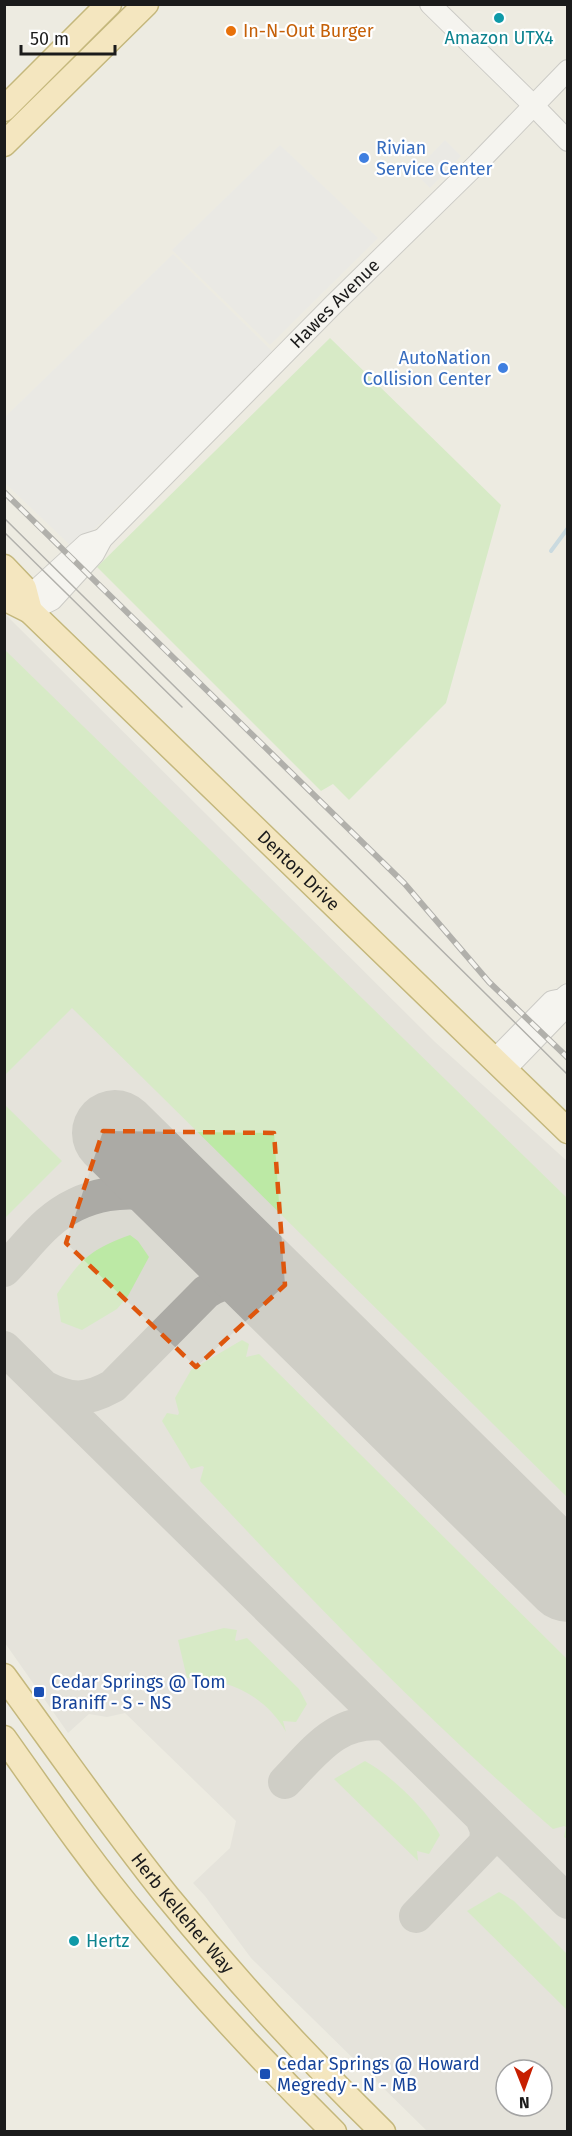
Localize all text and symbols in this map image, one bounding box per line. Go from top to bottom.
marker: Amazon UTX4 [492,11,506,25]
scale bar [21,18,116,56]
place label: In-N-Out Burger [243,20,374,42]
marker: In-N-Out Burger [224,24,238,38]
place label: Amazon UTX4 [444,27,554,49]
text: 50 m [30,28,69,50]
place label: Rivian Service Center [376,137,492,180]
marker: Rivian Service Center [357,151,371,165]
street label: Hawes Avenue [285,254,384,353]
place label: AutoNation Collision Center [363,347,491,390]
marker: AutoNation Collision Center [496,361,510,375]
street label: Denton Drive [253,826,344,915]
place label: Cedar Springs @ Tom Braniff - S - NS [51,1671,226,1714]
marker: Cedar Springs @ Tom Braniff - S - NS [32,1685,46,1699]
street label: Herb Kelleher Way [126,1849,239,1978]
place label: Hertz [86,1930,129,1952]
marker: Hertz [67,1934,81,1948]
place label: Cedar Springs @ Howard Megredy - N - MB [277,2053,480,2096]
north arrow [494,2058,554,2118]
marker: Cedar Springs @ Howard Megredy - N - MB [258,2067,272,2081]
text: N [519,2093,530,2112]

